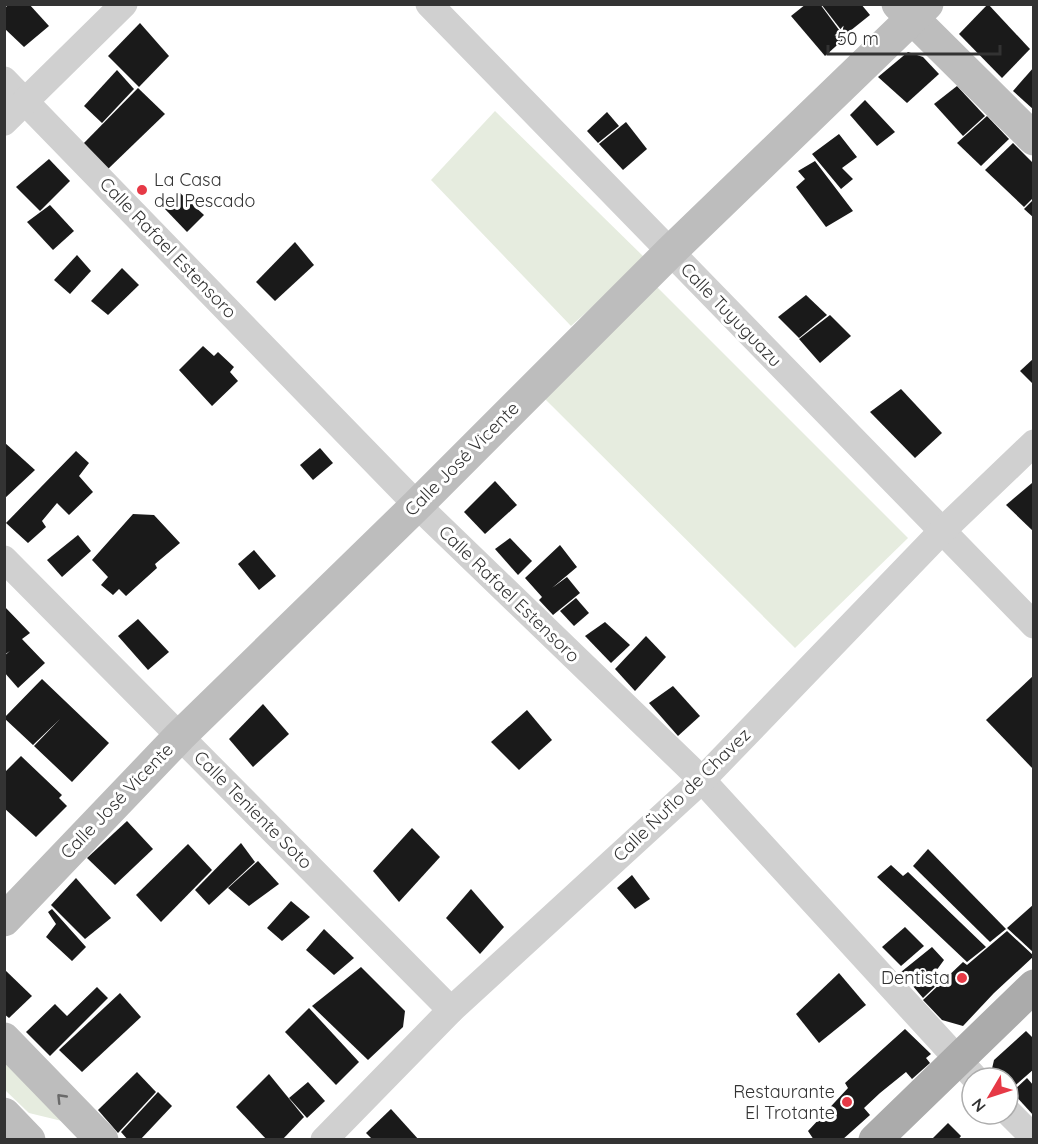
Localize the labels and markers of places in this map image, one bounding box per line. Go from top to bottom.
place label: La Casa del Pescado [154,168,255,212]
marker: La Casa del Pescado [135,183,149,197]
place label: Dentista [881,966,950,989]
marker: Dentista [955,971,969,985]
place label: Restaurante El Trotante [733,1080,835,1124]
marker: Restaurante El Trotante [840,1095,854,1109]

